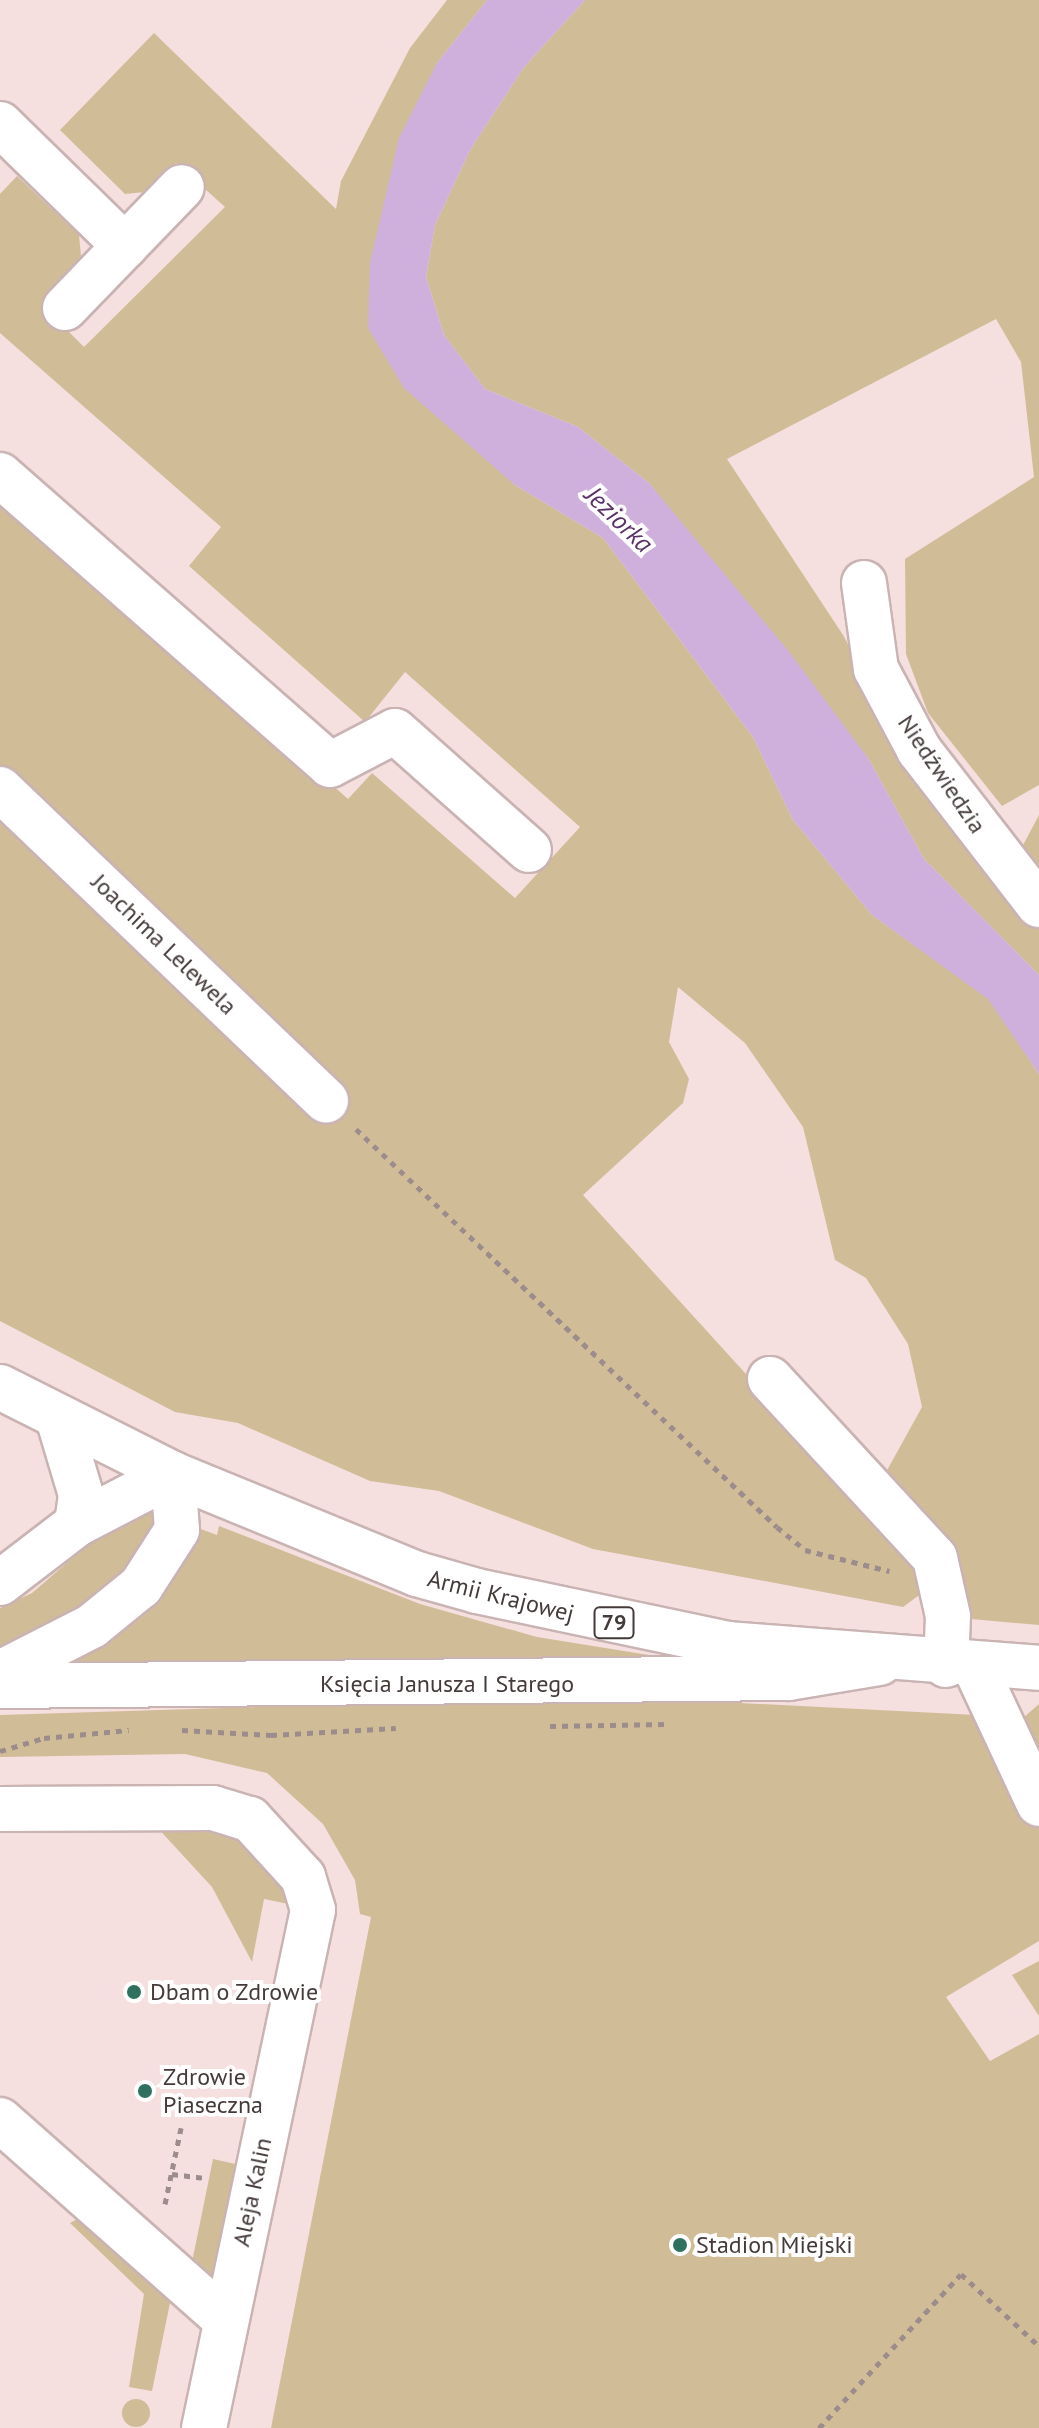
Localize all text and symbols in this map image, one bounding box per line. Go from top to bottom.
water label: Jeziorka [579,479,659,559]
street label: Niedźwiedzia [892,709,992,839]
street label: Joachima Lelewela [85,867,243,1021]
street label: Armii Krajowej [425,1564,577,1628]
road number: 79 [592,1605,636,1641]
street label: Księcia Janusza I Starego [320,1670,574,1698]
place label: Dbam o Zdrowie [150,1978,319,2006]
marker: Dbam o Zdrowie [125,1983,143,2001]
place label: Zdrowie Piaseczna [163,2063,263,2119]
marker: Zdrowie Piaseczna [134,2080,156,2102]
street label: Aleja Kalin [226,2135,278,2249]
place label: Stadion Miejski [696,2231,853,2259]
marker: Stadion Miejski [671,2236,689,2254]

